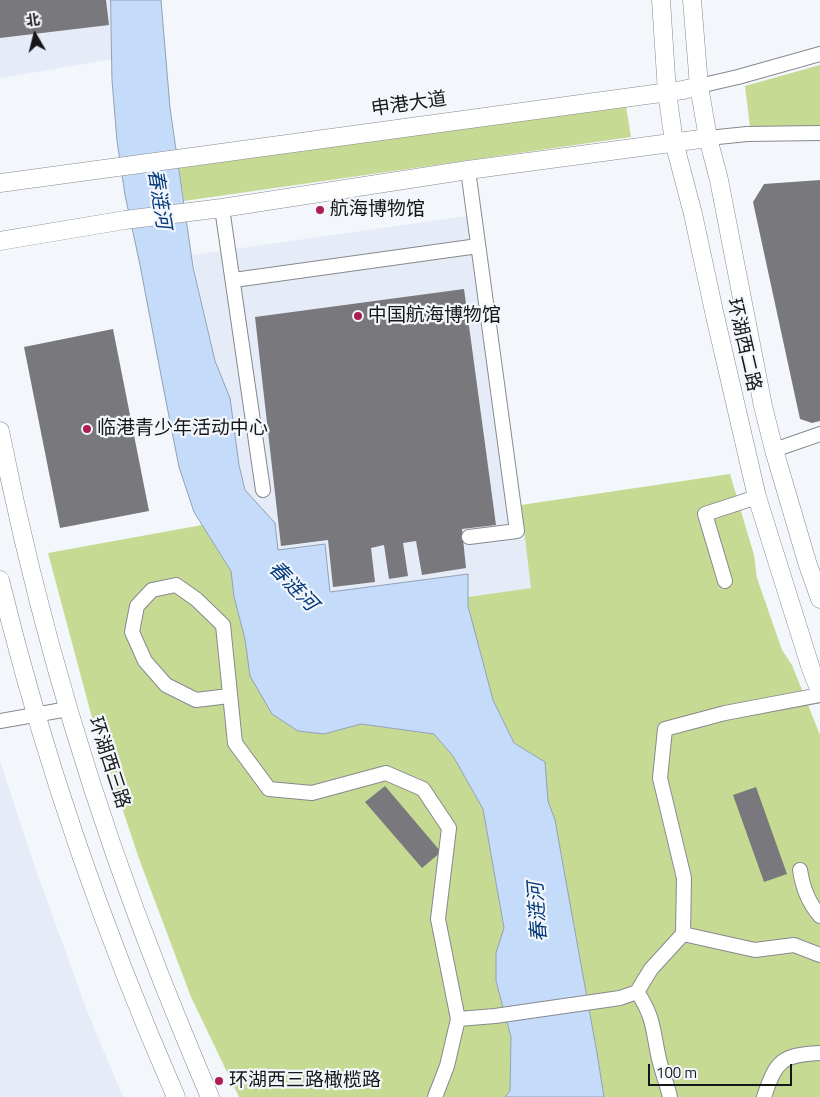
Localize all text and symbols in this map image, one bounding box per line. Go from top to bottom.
text: 北 [24,8,41,31]
north arrow [10,10,60,60]
street label: 申港大道 [370,88,448,122]
water label: 春涟河 [141,167,175,231]
place label: 航海博物馆 [330,199,425,221]
marker: 航海博物馆 [314,204,326,216]
street label: 环湖西二路 [721,296,765,394]
place label: 中国航海博物馆 [368,305,501,327]
marker: 中国航海博物馆 [352,310,364,322]
place label: 临港青少年活动中心 [97,418,268,440]
marker: 临港青少年活动中心 [81,423,93,435]
water label: 春涟河 [263,557,321,617]
street label: 环湖西三路 [82,714,134,812]
water label: 春涟河 [525,881,553,943]
scale bar [650,1054,794,1086]
text: 100 m [656,1061,697,1084]
place label: 环湖西三路橄榄路 [229,1070,381,1092]
marker: 环湖西三路橄榄路 [213,1075,225,1087]

